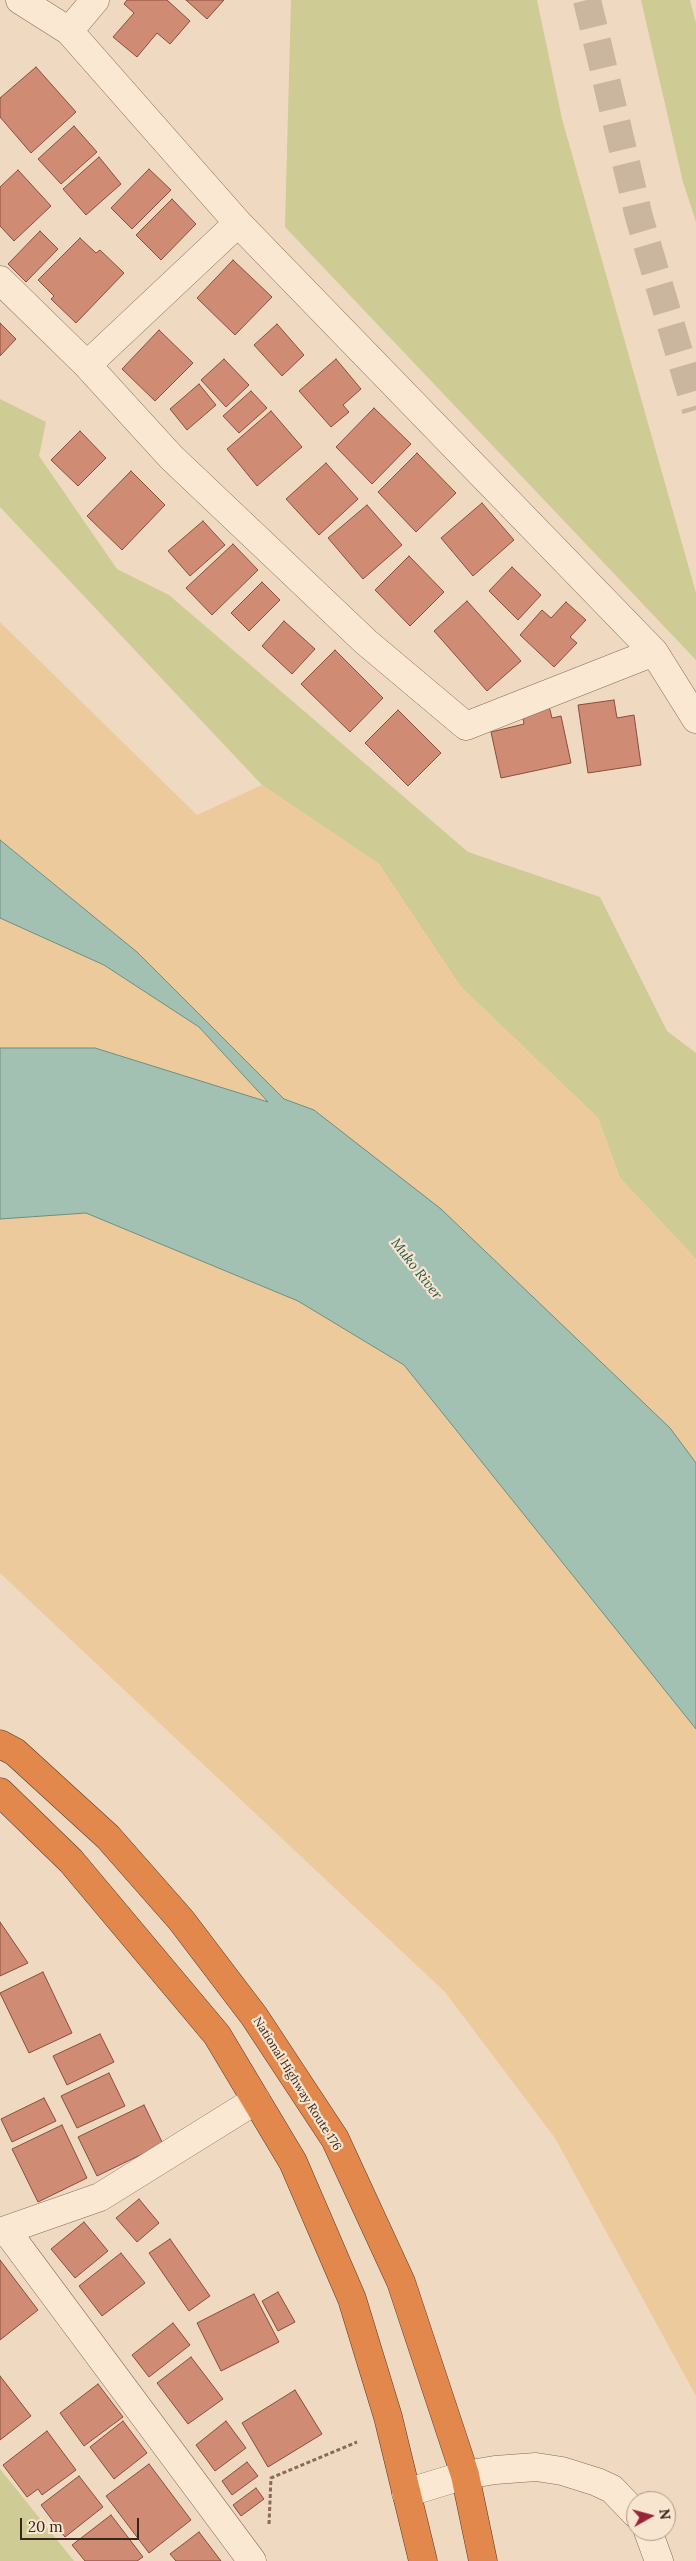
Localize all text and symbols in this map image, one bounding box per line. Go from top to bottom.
water label: Muko River [387,1235,445,1303]
street label: National Highway Route 176 [250,2015,344,2153]
north arrow [626,2491,676,2541]
scale bar [22,2508,141,2540]
text: N [655,2508,674,2521]
text: 20 m [28,2517,63,2536]

